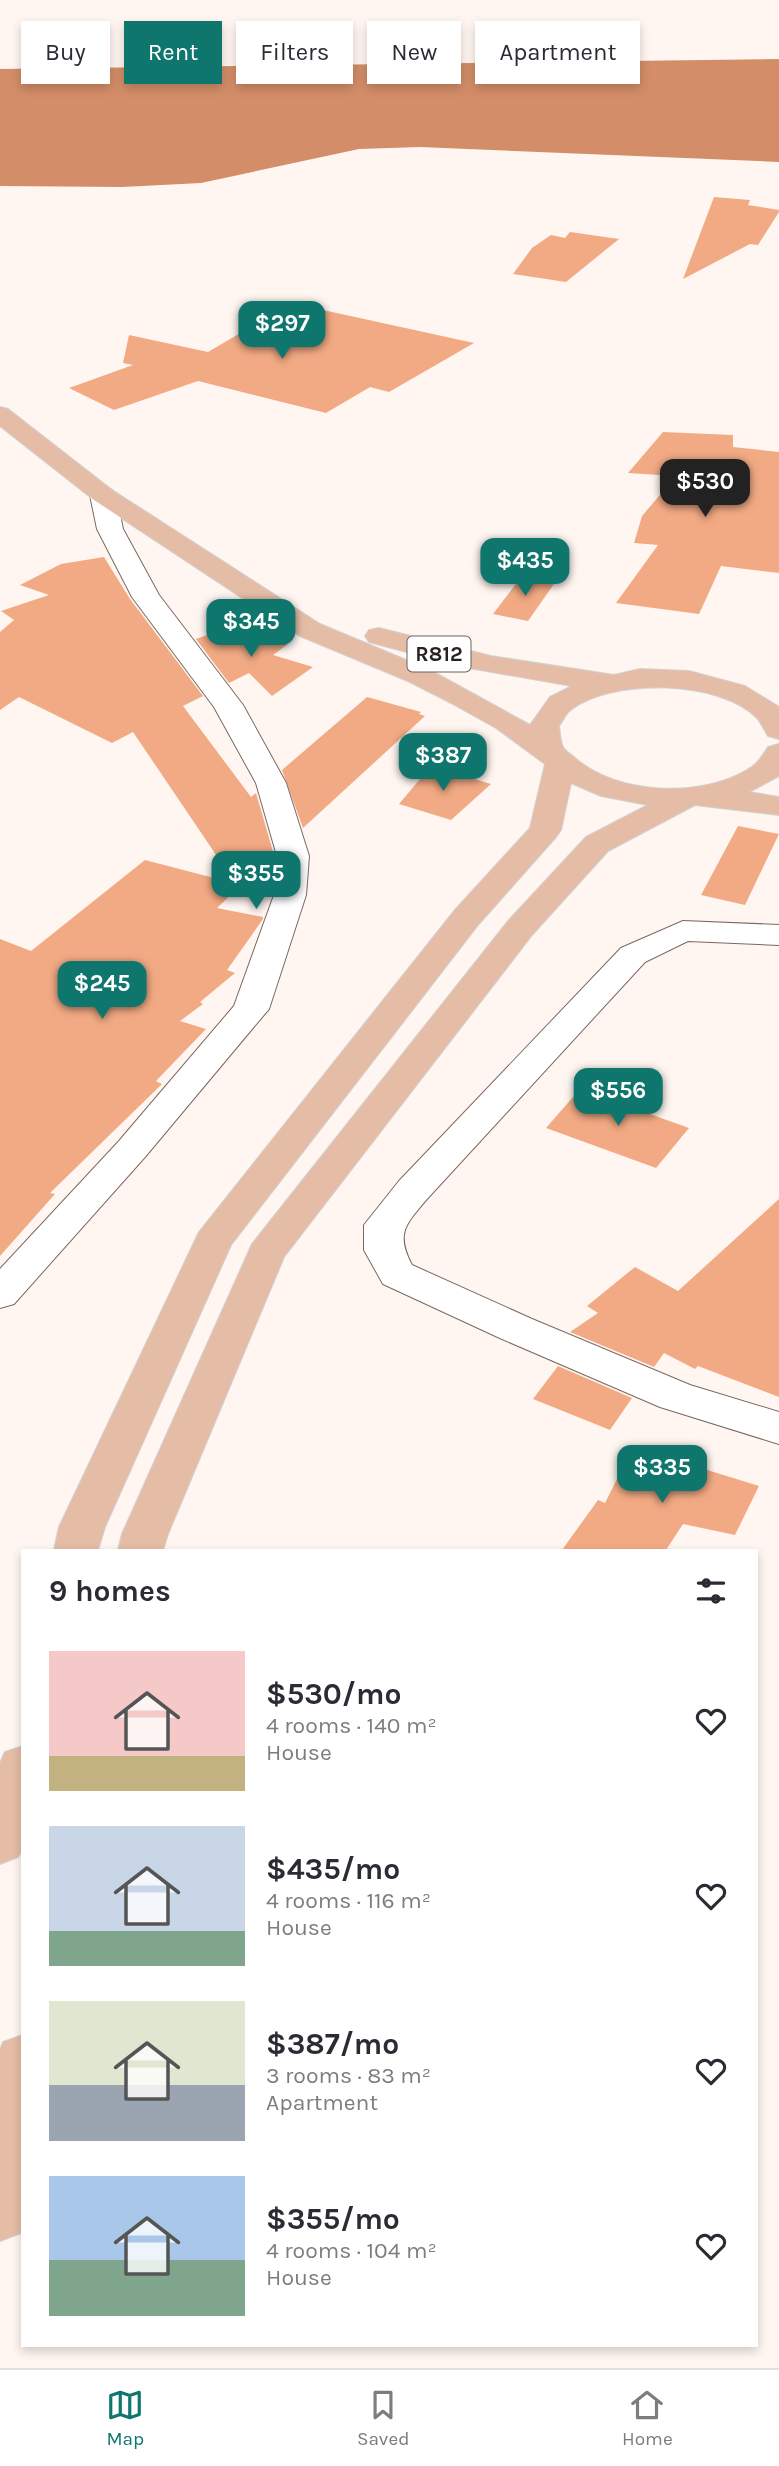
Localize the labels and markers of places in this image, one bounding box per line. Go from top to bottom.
pin: $297 [241,302,323,361]
pin: $530 [664,460,746,519]
pin: $435 [484,538,566,598]
pin: $345 [210,600,292,659]
pin: $387 [402,734,484,793]
pin: $355 [215,852,297,911]
pin: $245 [61,962,143,1021]
pin: $556 [577,1068,659,1128]
pin: $335 [621,1446,703,1505]

